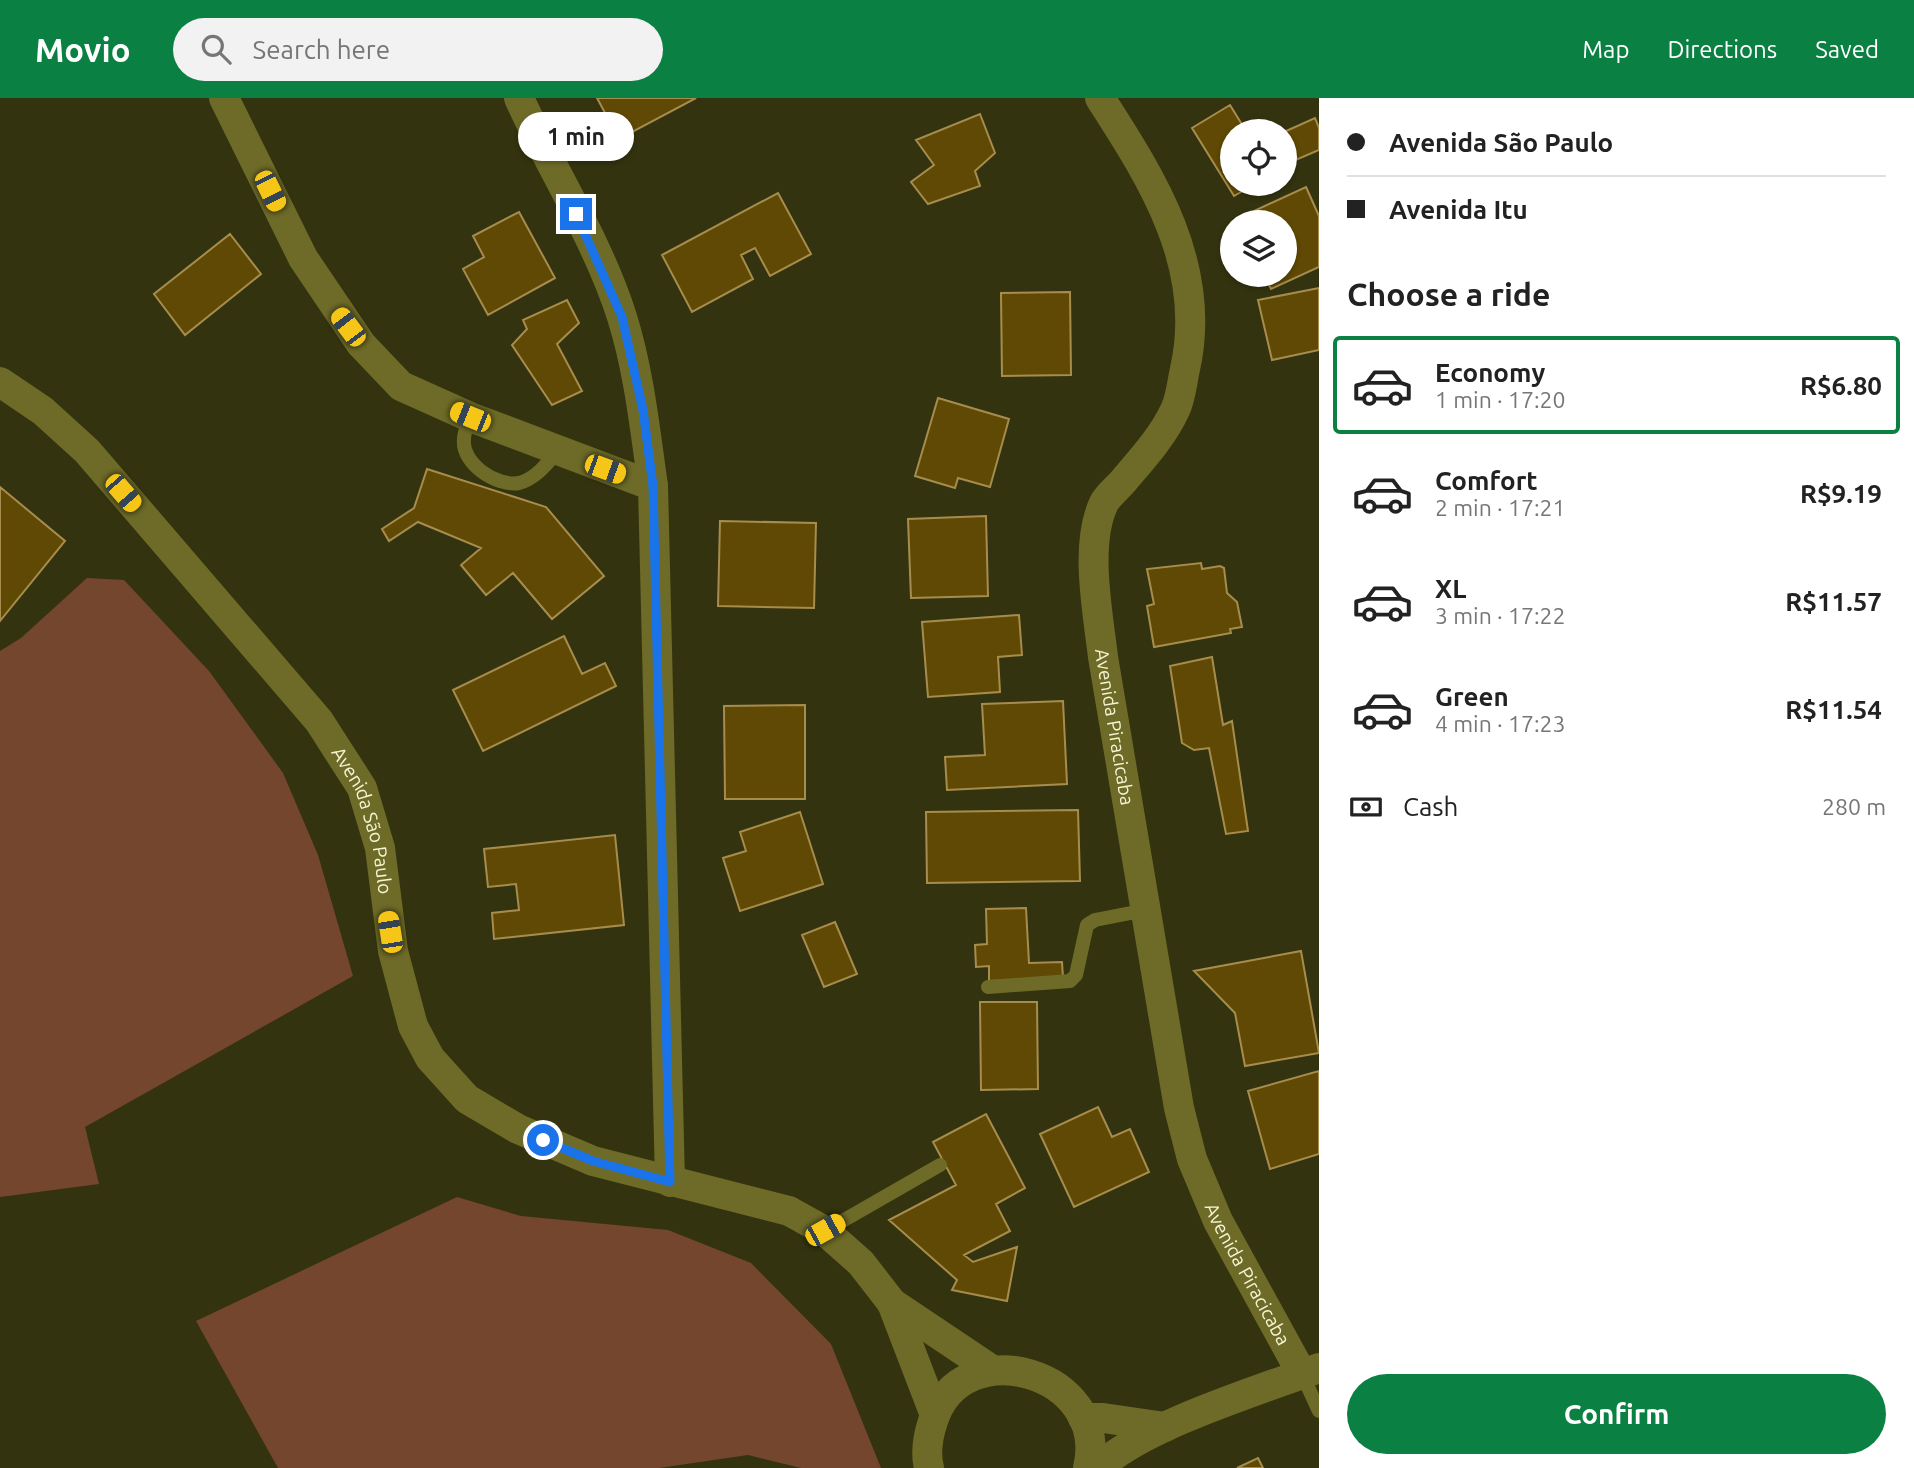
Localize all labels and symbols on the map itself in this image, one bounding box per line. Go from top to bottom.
callout: 1 min [518,113,634,162]
car [252,168,289,214]
route end [560,198,592,230]
car [327,304,370,350]
car [447,399,494,435]
car [582,452,629,486]
car [102,470,145,516]
street label: Avenida Piracicaba [1091,647,1139,807]
street label: Avenida São Paulo [327,743,397,895]
car [377,910,404,954]
route start [527,1124,559,1156]
street label: Avenida Piracicaba [1201,1200,1295,1349]
car [802,1211,849,1249]

